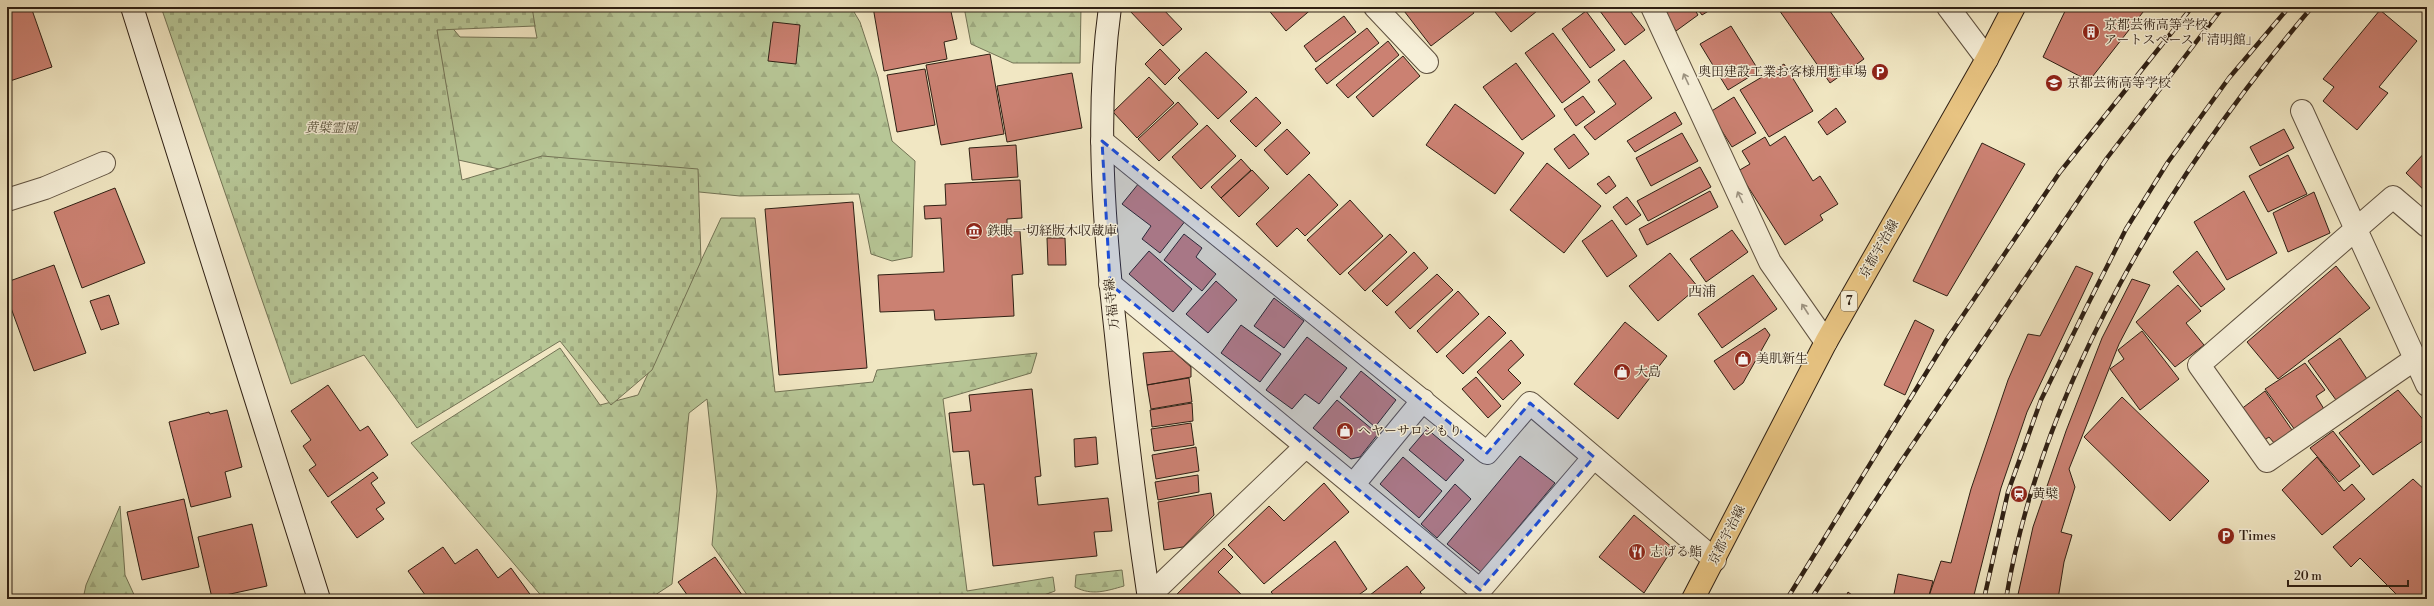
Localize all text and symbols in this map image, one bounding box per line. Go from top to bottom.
place label: 京都芸術高等学校 アートスペース「清明館」 [2104,17,2259,48]
building icon: 京都芸術高等学校 アートスペース「清明館」 [2081,22,2101,42]
parking icon: 奥田建設工業お客様用駐車場 [1870,62,1890,82]
place label: 奥田建設工業お客様用駐車場 [1698,64,1867,80]
school or university icon: 京都芸術高等学校 [2044,73,2064,93]
one-way arrow [1682,74,1689,86]
place label: 京都芸術高等学校 [2067,75,2171,91]
park label: 黄檗霊園 [305,120,359,136]
one-way arrow [1736,192,1743,204]
street label: 京都宇治線 [1856,217,1902,281]
museum icon: 鉄眼一切経版木収蔵庫 [964,221,984,241]
place label: 鉄眼一切経版木収蔵庫 [987,223,1117,239]
street label: 万福寺線 [1101,277,1123,331]
district label: 西浦 [1688,283,1716,301]
road number: 7 [1841,291,1857,311]
one-way arrow [1800,304,1809,315]
shop icon: 美肌新生 [1733,349,1753,369]
place label: 美肌新生 [1756,351,1808,367]
shop icon: 大島 [1612,362,1632,382]
place label: 大島 [1635,364,1661,380]
shop icon: ヘヤーサロンもり [1335,421,1355,441]
place label: ヘヤーサロンもり [1358,423,1462,439]
station icon: 黄檗 [2009,484,2029,504]
place label: 黄檗 [2032,486,2058,502]
street label: 京都宇治線 [1705,502,1749,568]
parking icon: Times [2216,526,2236,546]
place label: Times [2239,528,2276,544]
restaurant icon: 志げる鮨 [1627,542,1647,562]
place label: 志げる鮨 [1650,544,1702,560]
scale bar [2288,562,2408,588]
text: 20 m [2294,569,2322,584]

